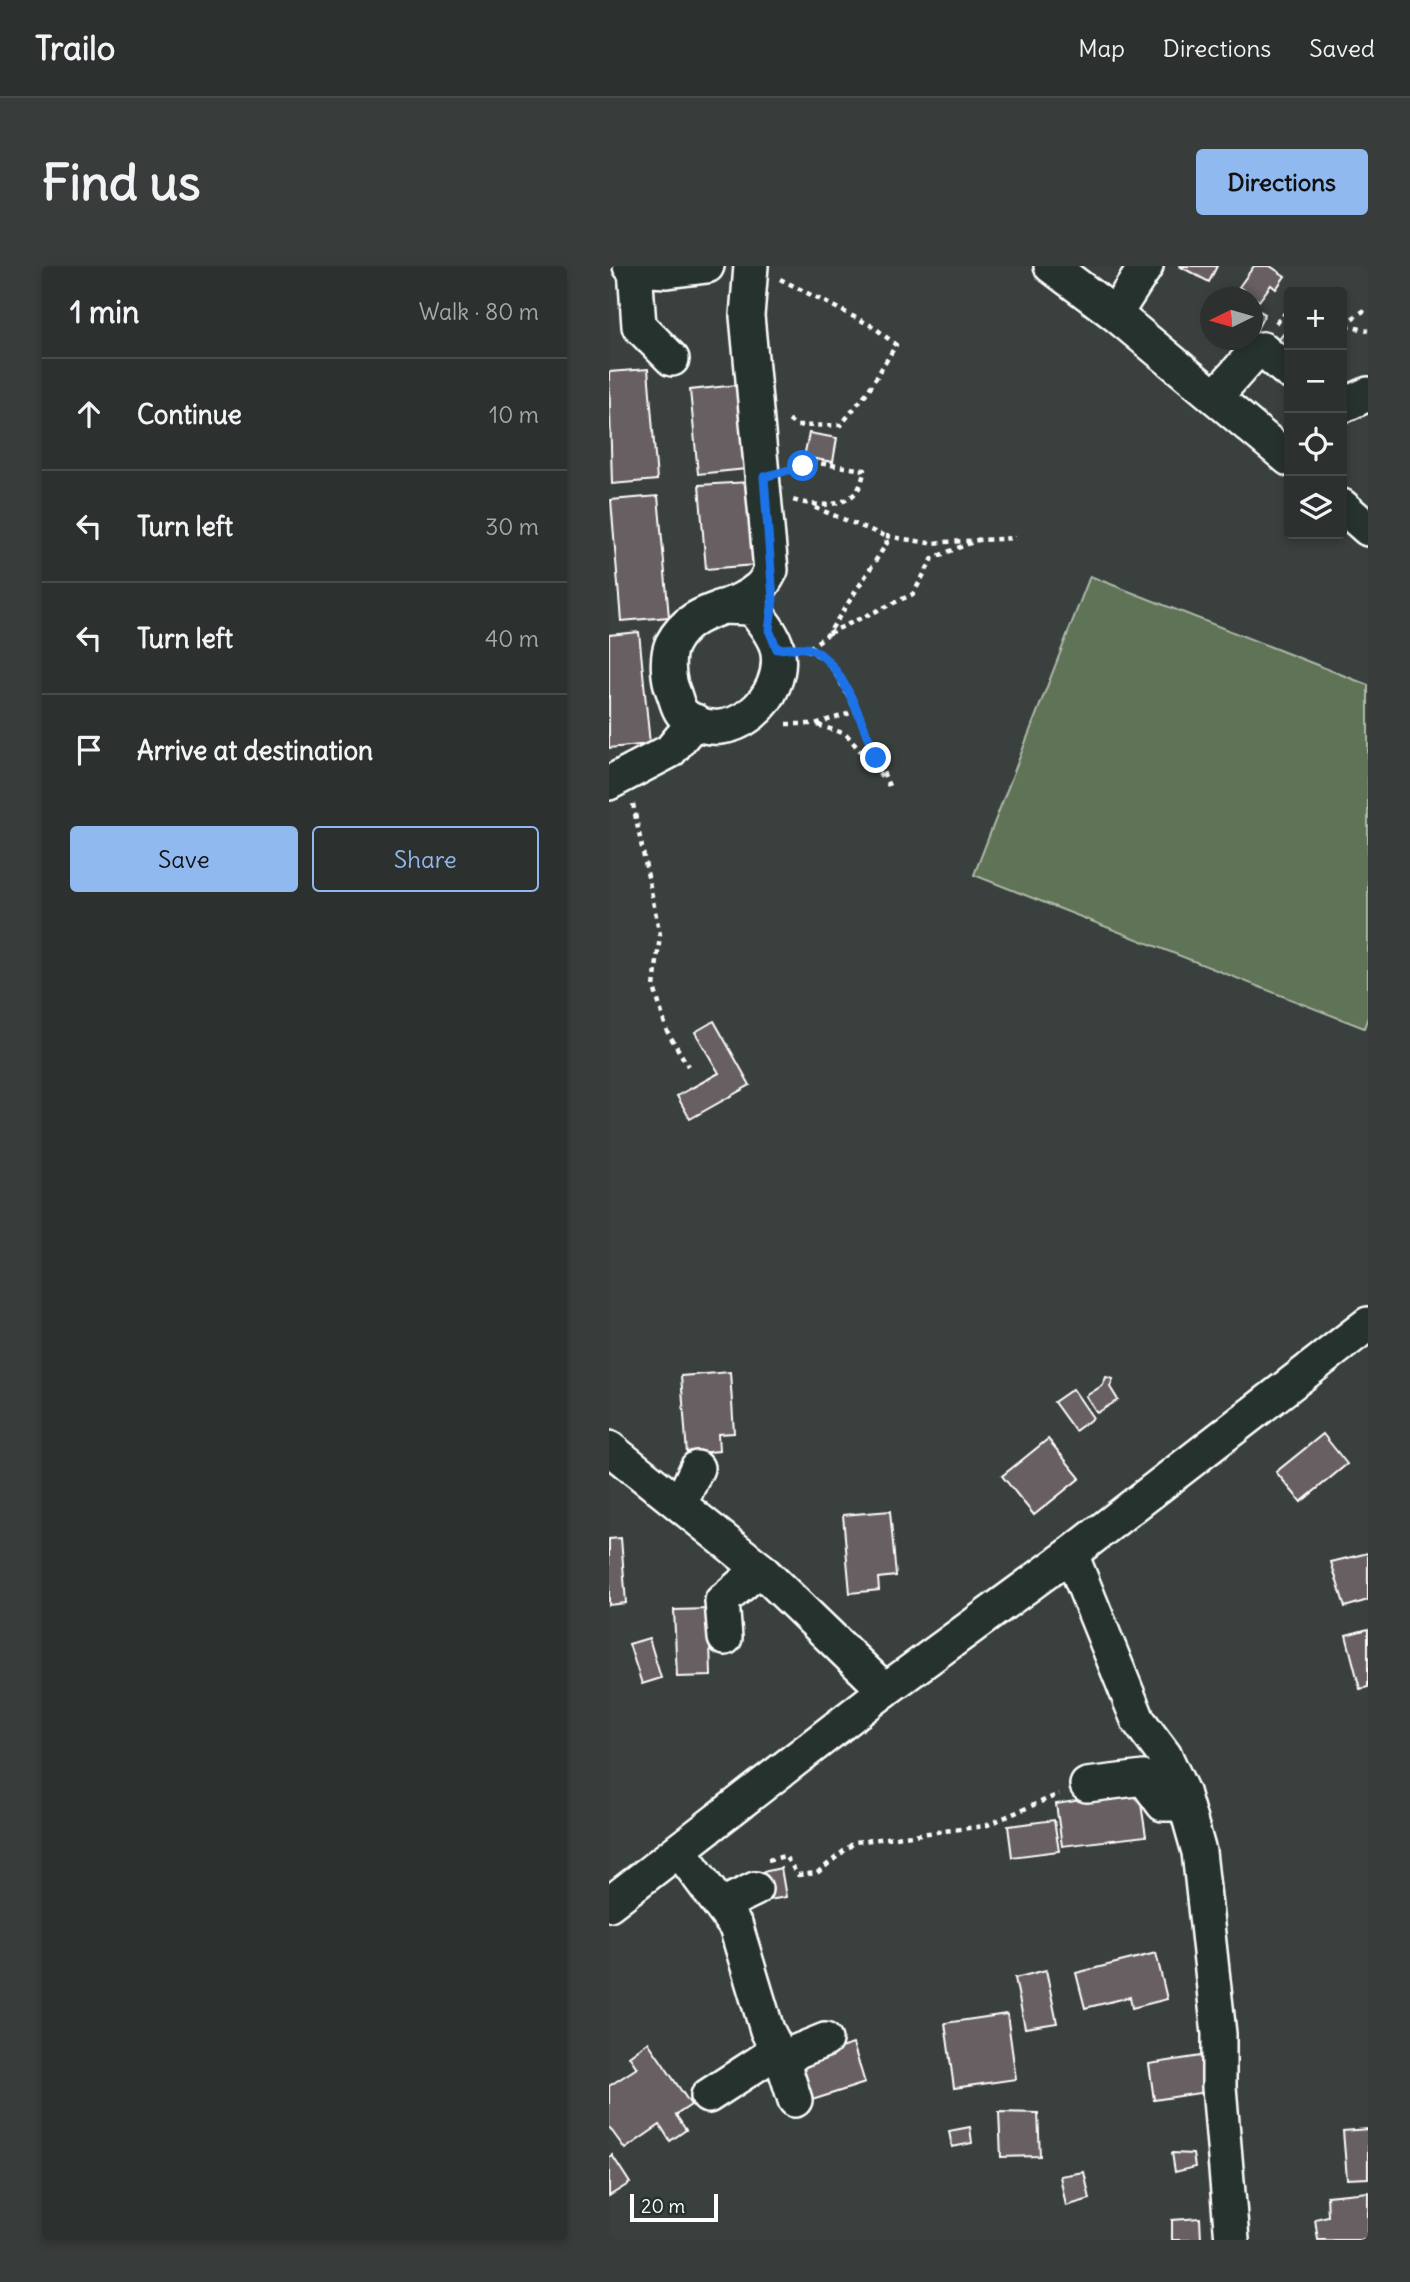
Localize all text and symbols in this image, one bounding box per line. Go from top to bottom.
text: Trailo [35,27,115,69]
text: Map [1078,33,1125,63]
text: Directions [1163,33,1271,63]
text: Saved [1309,33,1375,63]
button: Directions [1196,149,1368,215]
text: Find us [42,152,200,213]
north arrow [1200,287,1263,350]
map controls [1284,287,1347,539]
button: + [1284,287,1347,350]
text: 1 min [70,293,139,331]
text: Walk · 80 m [419,297,539,326]
button: − [1284,350,1347,413]
icon: ahead [70,395,108,433]
text: Continue [137,398,242,431]
text: 10 m [489,400,539,429]
button: locate [1284,413,1347,476]
route start [787,450,818,481]
button: layers [1284,476,1347,539]
icon: left [70,507,108,545]
text: Turn left [137,510,233,543]
text: 30 m [485,512,539,541]
icon: left [70,619,108,657]
text: Turn left [137,622,233,655]
text: 40 m [485,624,539,653]
icon: arrive [70,731,108,769]
text: Arrive at destination [137,734,373,767]
route end [860,742,891,773]
button: Save [70,826,298,892]
button: Share [312,826,539,892]
scale bar [630,2191,717,2223]
text: 20 m [641,2194,685,2218]

